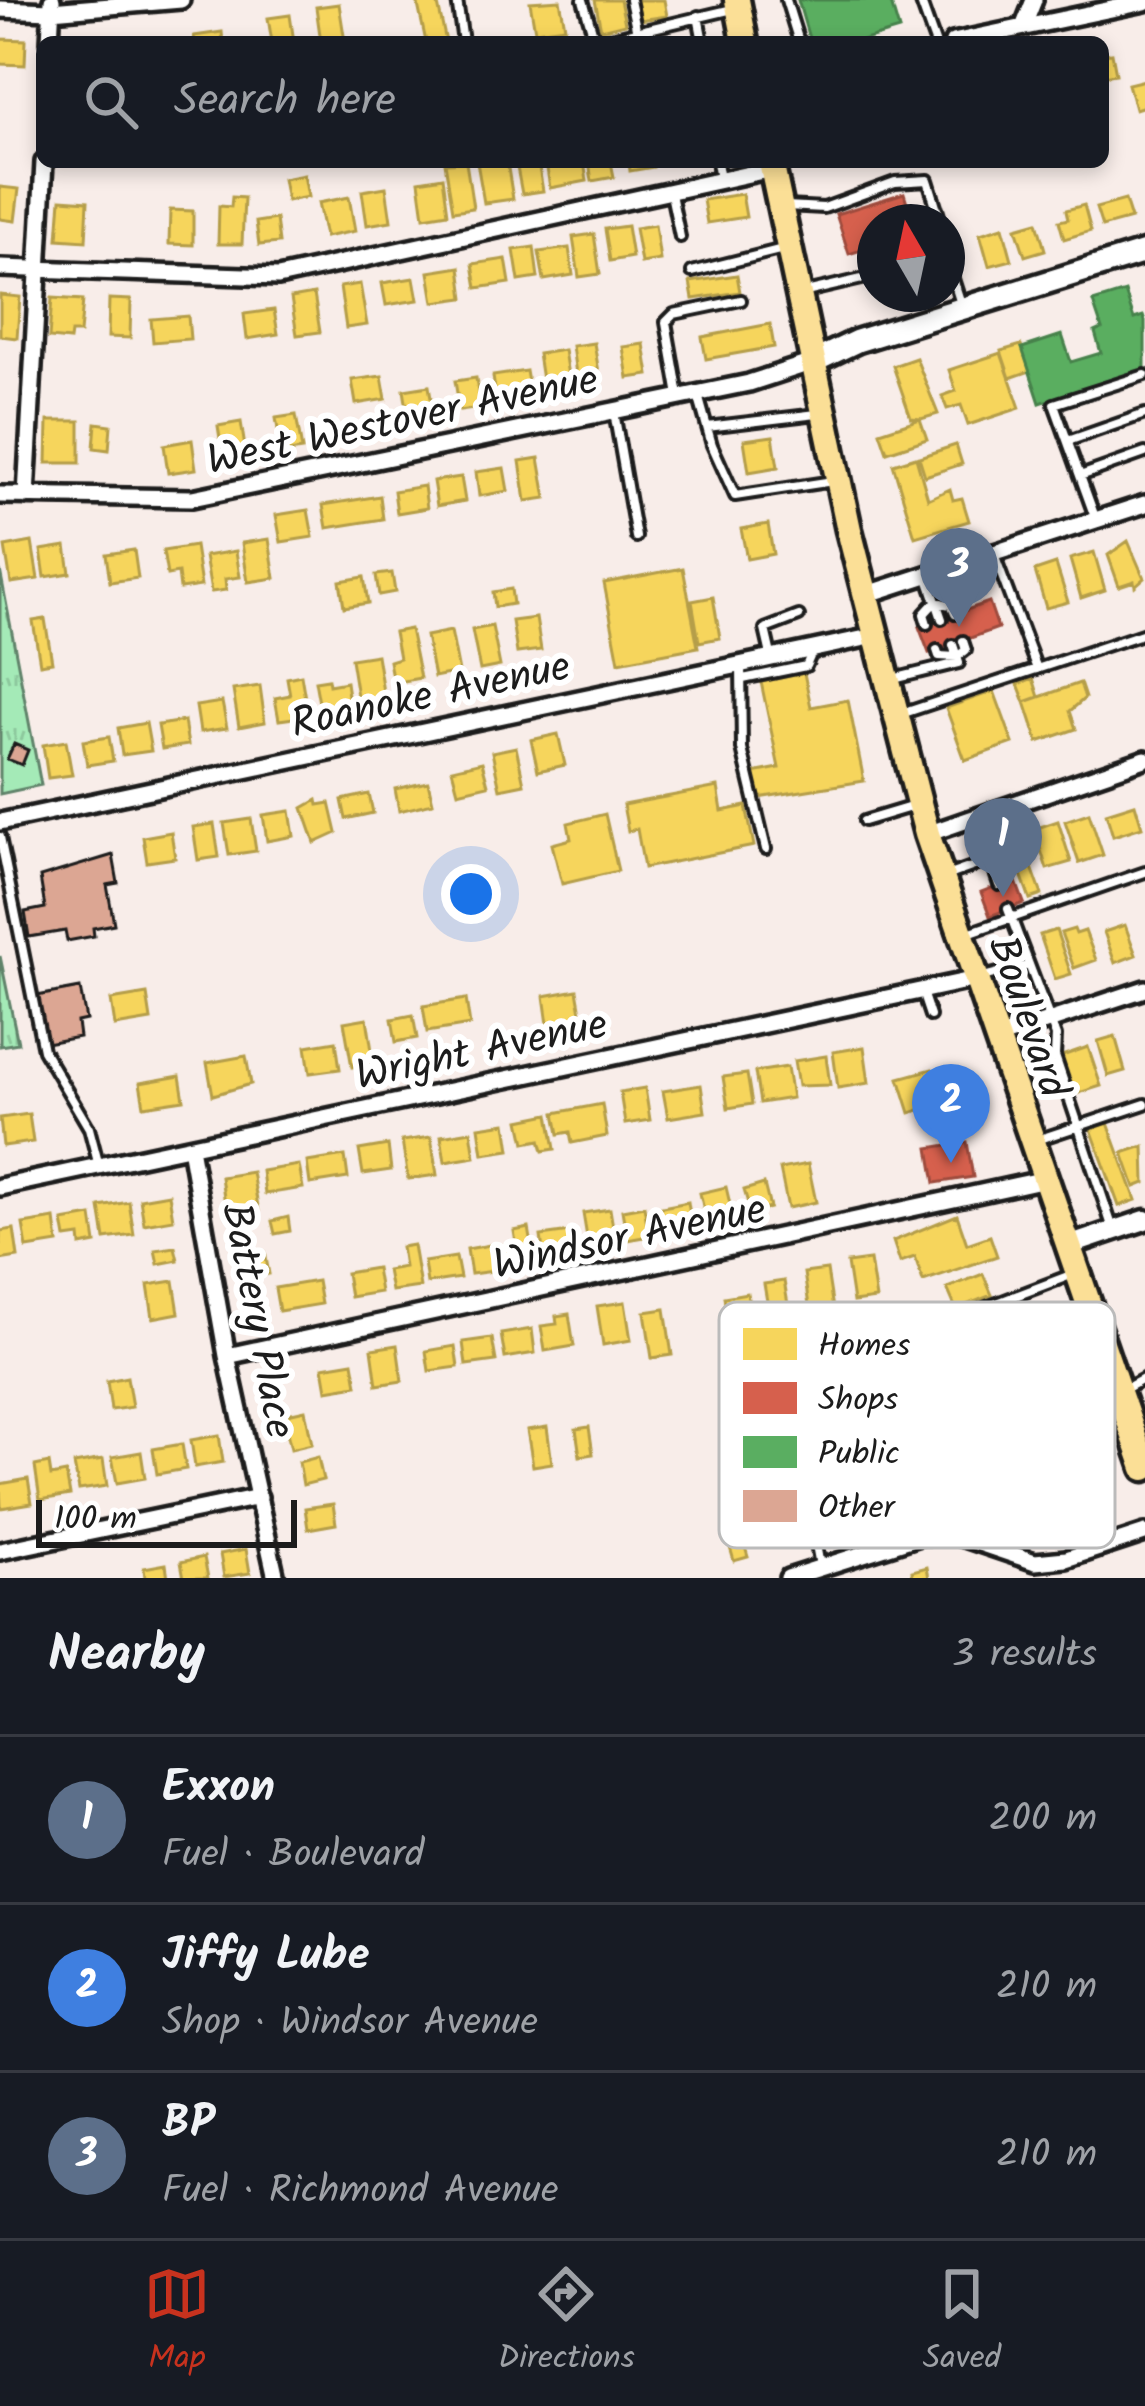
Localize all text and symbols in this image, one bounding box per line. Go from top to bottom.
search box [36,36,1109,168]
text: Search here [174,66,396,138]
icon: search [78,69,144,135]
north arrow [857,204,965,312]
street label: West Westover Avenue [201,347,605,496]
pin: 3 [920,528,998,627]
street label: Roanoke Avenue [285,634,577,759]
pin: 1 [964,798,1042,897]
your location [441,864,501,924]
street label: Boulevard [968,927,1086,1108]
street label: Wright Avenue [350,992,614,1111]
pin: 2 [912,1064,990,1163]
street label: Windsor Avenue [487,1177,773,1300]
street label: Battery Place [201,1197,312,1444]
legend [719,1302,1115,1548]
text: Homes [818,1321,910,1374]
text: Shops [818,1375,898,1428]
text: Public [818,1429,900,1482]
text: Other [818,1483,897,1536]
scale bar [36,1494,297,1547]
text: 100 m [54,1494,137,1547]
text: Nearby [48,1616,205,1697]
text: 3 results [952,1625,1097,1687]
text: Exxon [162,1753,275,1825]
text: 1 [81,1789,93,1851]
text: 200 m [989,1789,1097,1851]
text: Fuel · Boulevard [162,1825,424,1887]
text: Jiffy Lube [162,1921,369,1993]
text: 2 [76,1957,98,2019]
text: 210 m [996,1957,1097,2019]
text: Shop · Windsor Avenue [162,1993,538,2055]
text: BP [162,2089,215,2161]
text: 3 [76,2125,98,2187]
text: 210 m [996,2125,1097,2187]
text: Fuel · Richmond Avenue [162,2161,559,2223]
tab: Map [144,2261,210,2386]
tab: Directions [498,2261,635,2386]
tab: Saved [923,2261,1001,2386]

